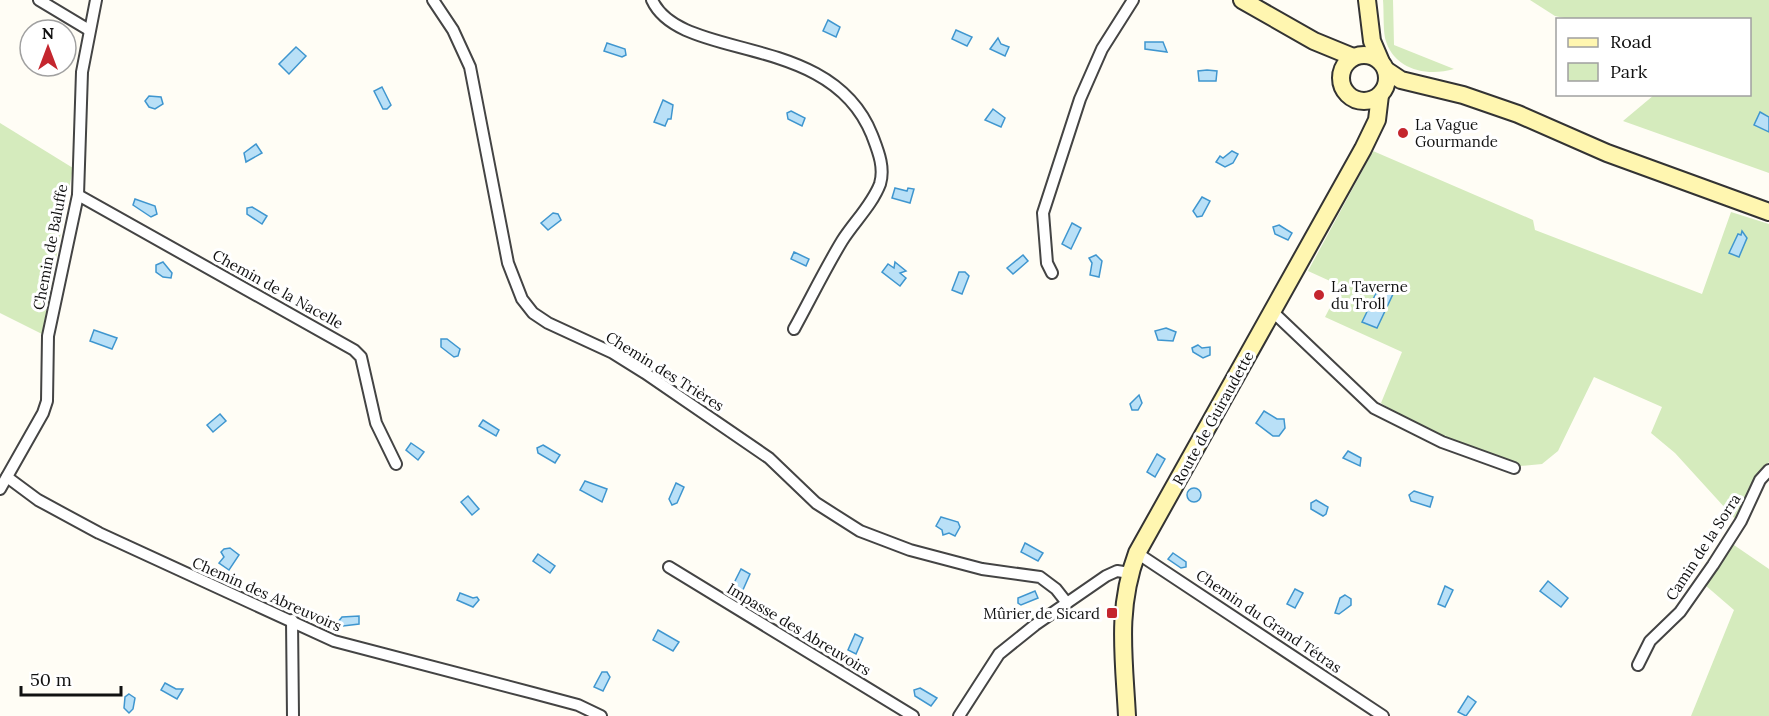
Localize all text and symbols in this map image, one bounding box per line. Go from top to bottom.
north arrow [18,18,78,78]
legend [1556,18,1751,96]
text: N [42,23,54,43]
text: Road [1610,30,1652,53]
text: Park [1610,60,1648,83]
place label: La Vague Gourmande [1415,115,1498,151]
marker: La Vague Gourmande [1396,126,1410,140]
street label: Chemin de Baluffe [28,182,72,312]
street label: Chemin de la Nacelle [209,245,347,333]
place label: La Taverne du Troll [1331,277,1408,313]
marker: La Taverne du Troll [1312,288,1326,302]
street label: Chemin des Trières [602,327,728,415]
street label: Route de Guiraudette [1168,348,1258,488]
street label: Camin de la Sorra [1661,490,1745,604]
street label: Chemin des Abreuvoirs [189,552,345,636]
street label: Chemin du Grand Tétras [1193,565,1345,677]
street label: Impasse des Abreuvoirs [724,579,874,680]
place label: Mûrier de Sicard [983,604,1100,623]
marker: Mûrier de Sicard [1105,606,1119,620]
scale bar [21,659,122,697]
text: 50 m [30,668,72,691]

